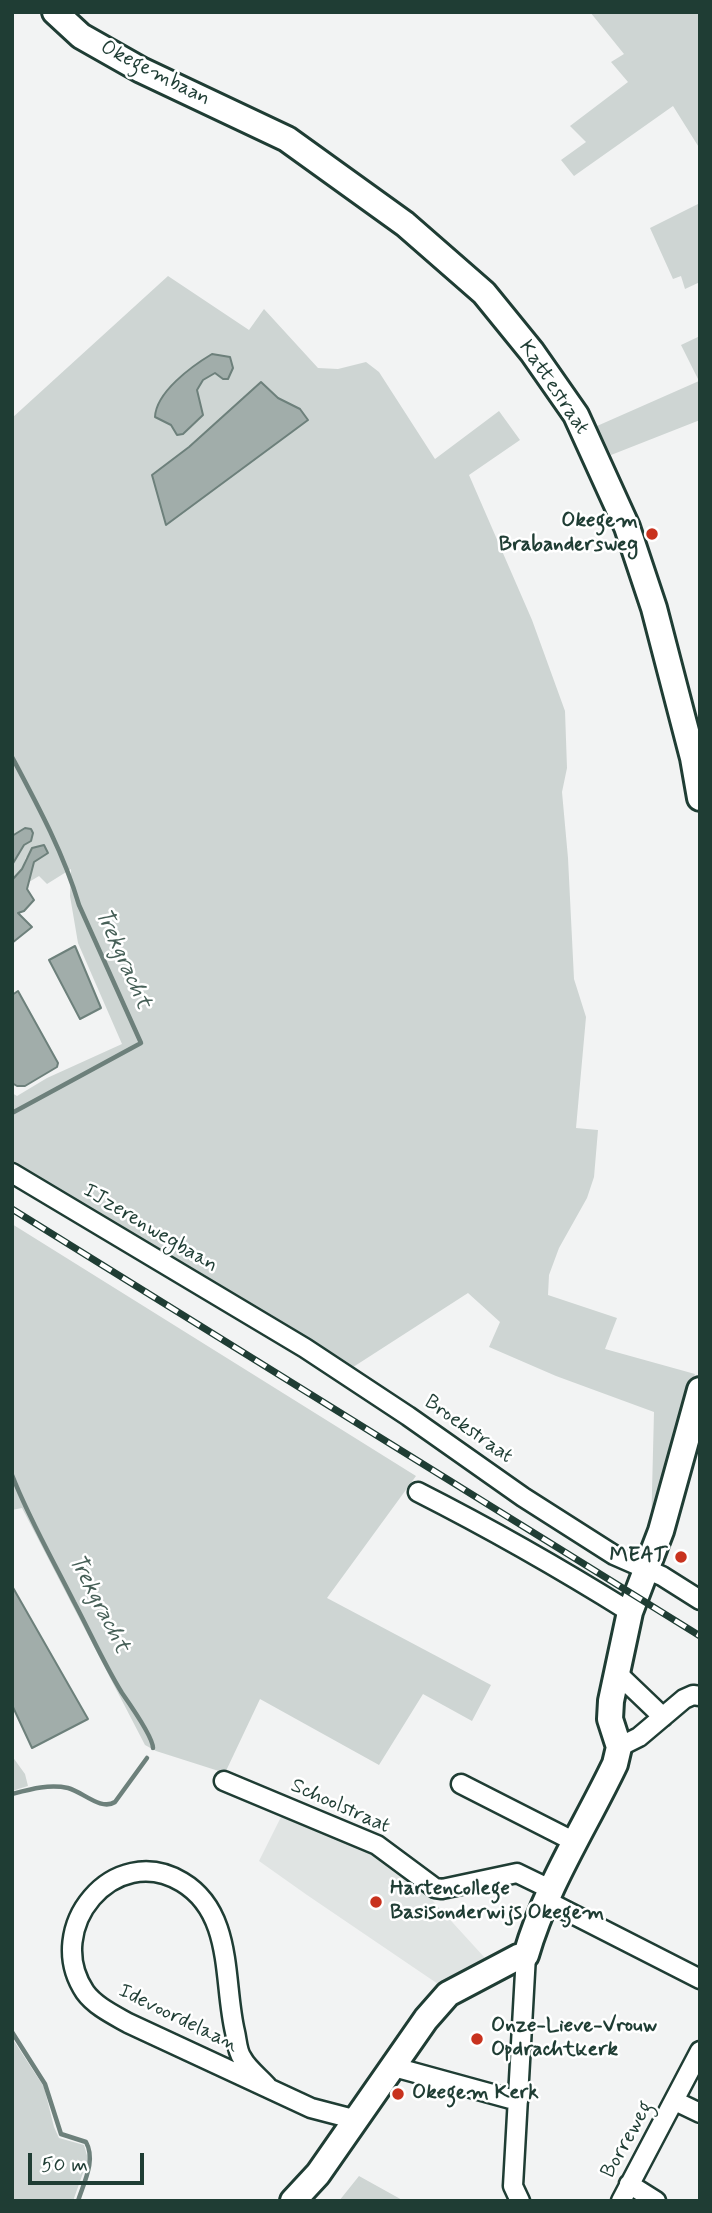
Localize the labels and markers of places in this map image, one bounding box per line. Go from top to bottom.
place label: Okegem Brabandersweg [499,509,638,559]
marker: Okegem Brabandersweg [644,526,660,542]
place label: MEAT [610,1544,667,1570]
marker: MEAT [673,1549,689,1565]
place label: Hartencollege Basisonderwijs Okegem [390,1877,604,1927]
marker: Hartencollege Basisonderwijs Okegem [368,1894,384,1910]
place label: Onze-Lieve-Vrouw Opdrachtkerk [491,2014,657,2064]
marker: Onze-Lieve-Vrouw Opdrachtkerk [469,2031,485,2047]
place label: Okegem Kerk [412,2081,539,2107]
marker: Okegem Kerk [390,2086,406,2102]

